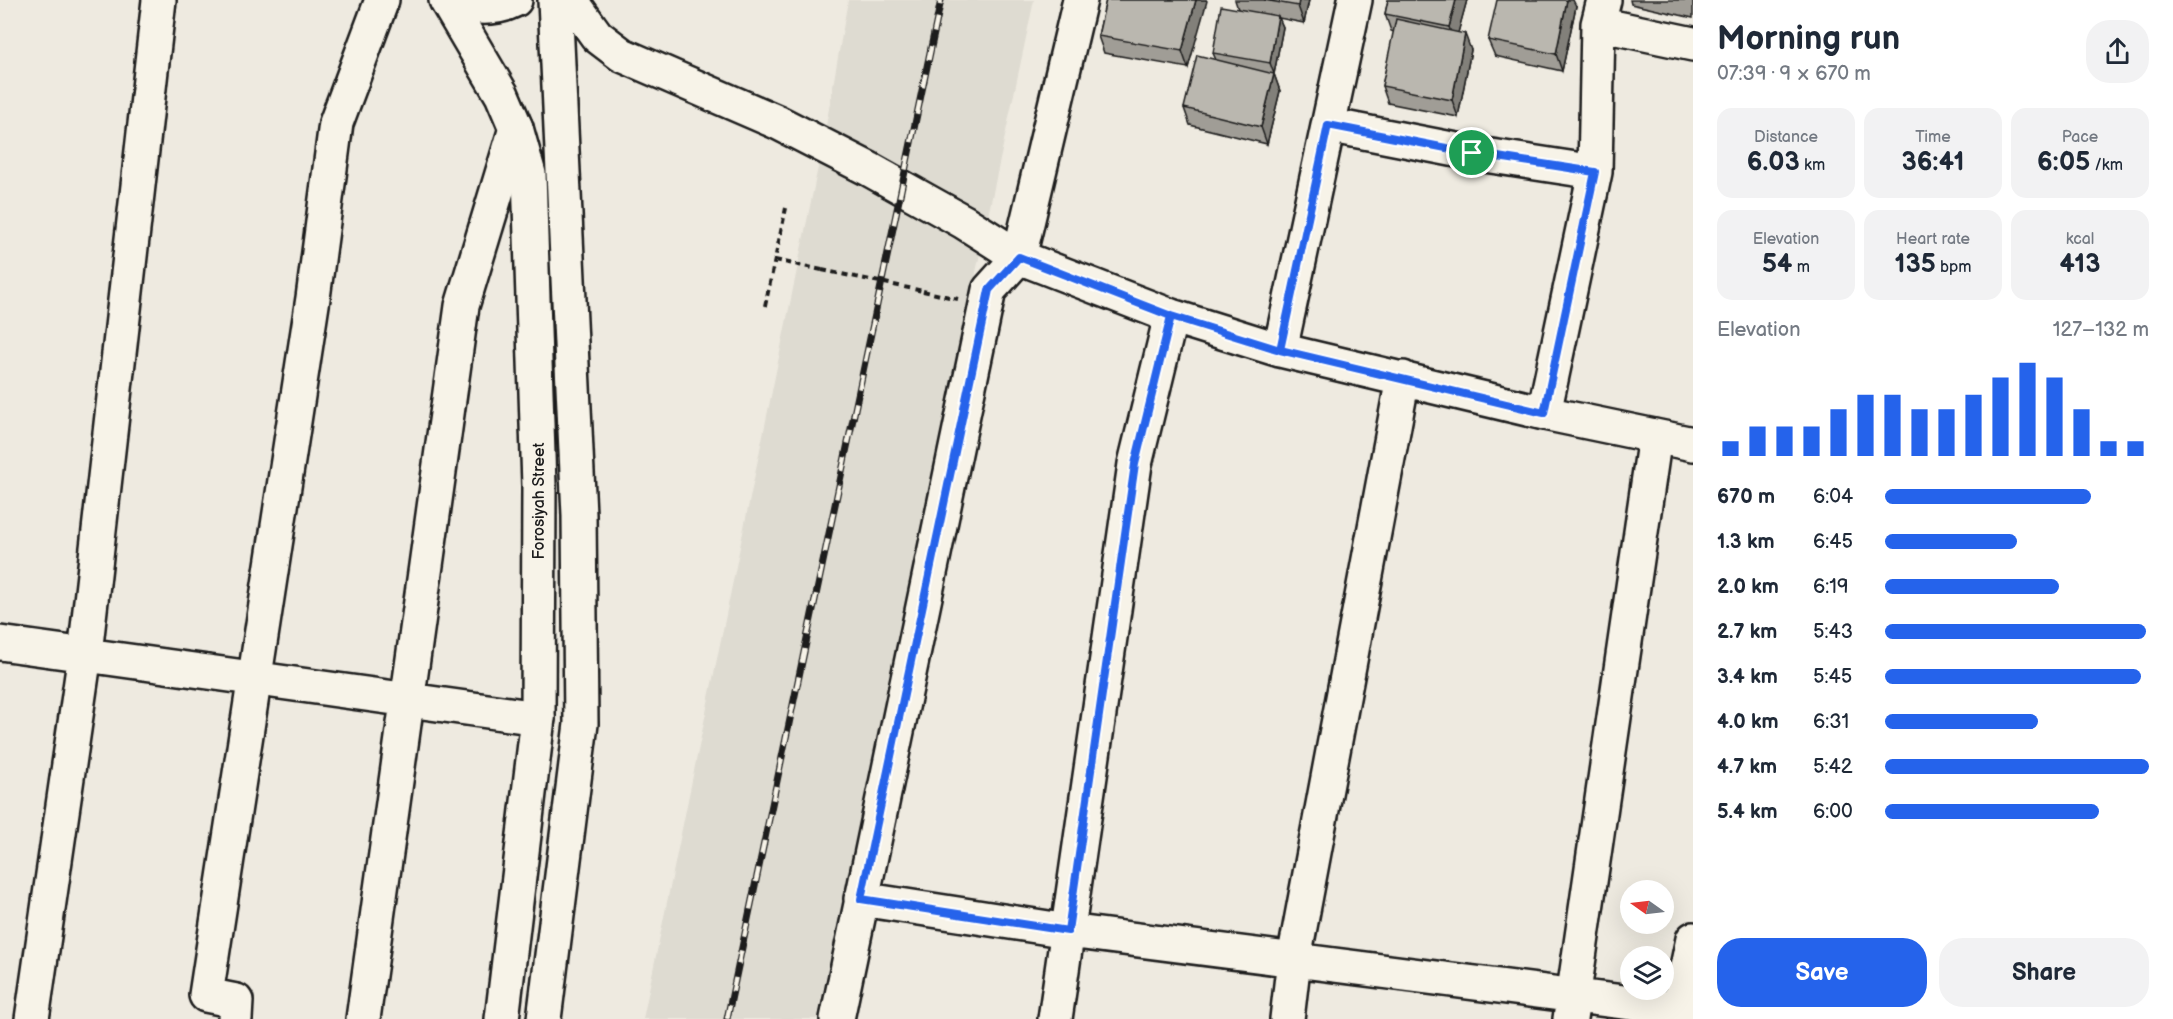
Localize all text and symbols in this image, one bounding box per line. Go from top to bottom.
text: Morning run [1717,19,1900,59]
button: share [2086,20,2149,83]
text: 07:39 · 9 × 670 m [1717,62,1871,86]
pin [1446,127,1497,178]
text: Distance [1754,128,1818,147]
text: Time [1915,128,1951,147]
text: Pace [2062,128,2098,147]
icon: arrive [1455,136,1488,169]
text: 6.03 [1747,147,1800,178]
text: 36:41 [1902,147,1964,178]
text: 6:05 [2037,147,2090,178]
text: km [1800,156,1825,175]
text: /km [2090,156,2123,175]
text: Elevation [1753,230,1819,249]
text: Heart rate [1896,230,1970,249]
text: kcal [2066,230,2094,249]
text: 54 [1762,249,1792,280]
text: 135 [1895,249,1936,280]
text: 413 [2060,249,2100,280]
text: m [1792,258,1810,277]
text: bpm [1936,258,1971,277]
text: Elevation [1717,318,1800,342]
text: 127–132 m [2053,318,2149,342]
street label: Forosiyah Street [530,442,549,560]
text: 670 m [1717,485,1775,509]
text: 6:04 [1813,485,1853,509]
text: 1.3 km [1717,530,1774,554]
text: 6:45 [1813,530,1853,554]
text: 2.0 km [1717,575,1779,599]
text: 6:19 [1813,575,1849,599]
text: 2.7 km [1717,620,1777,644]
text: 5:43 [1813,620,1853,644]
text: 3.4 km [1717,665,1778,689]
text: 5:45 [1813,665,1852,689]
text: 4.0 km [1717,710,1779,734]
text: 6:31 [1813,710,1849,734]
text: 4.7 km [1717,755,1777,779]
text: 5:42 [1813,755,1853,779]
text: 5.4 km [1717,800,1778,824]
text: 6:00 [1813,800,1853,824]
north arrow [1620,880,1674,934]
map controls [1620,880,1674,1000]
button: Save [1717,938,1927,1007]
button: Share [1939,938,2149,1007]
button: layers [1620,946,1674,1000]

